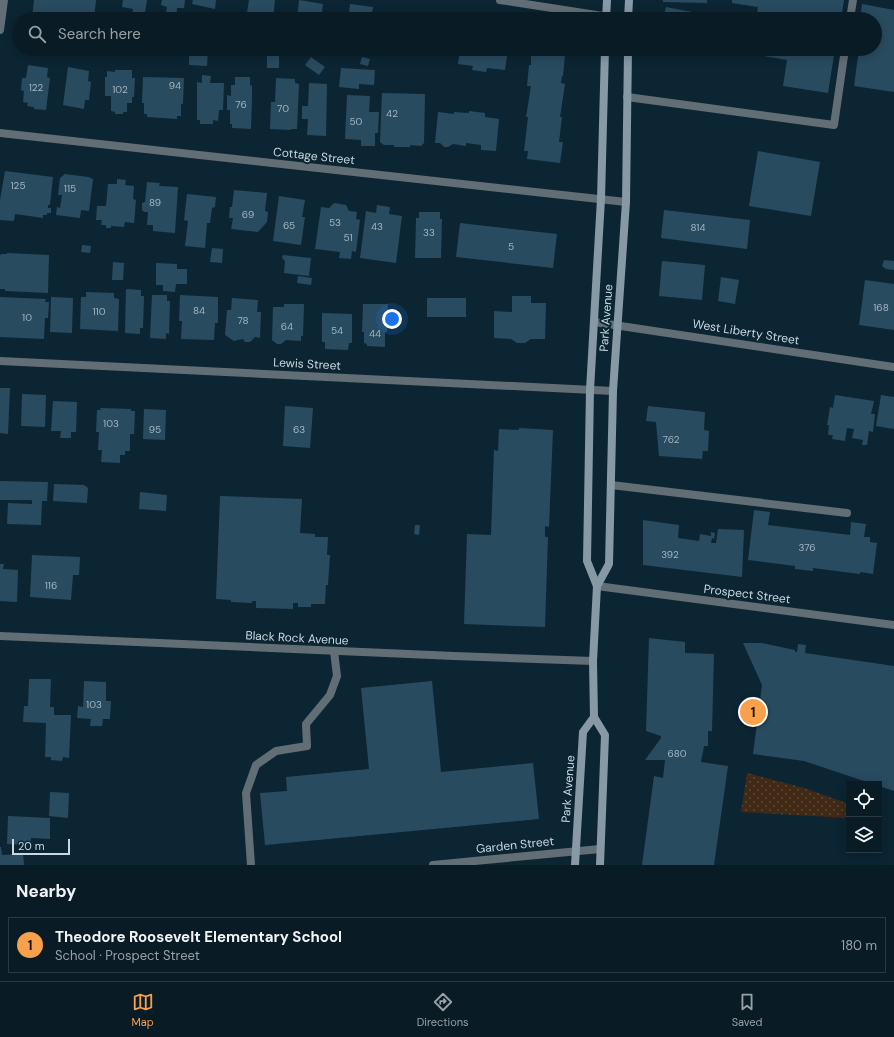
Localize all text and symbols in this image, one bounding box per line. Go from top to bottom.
search box [12,12,882,56]
icon: search [26,23,48,45]
text: Search here [58,24,141,44]
house number: 94 [169,79,181,92]
house number: 122 [29,81,44,94]
house number: 102 [112,83,128,96]
house number: 76 [235,98,247,111]
house number: 70 [277,102,289,115]
house number: 42 [386,107,398,120]
house number: 50 [350,115,363,128]
street label: Cottage Street [272,144,356,168]
house number: 125 [11,179,25,192]
house number: 115 [64,182,76,195]
house number: 89 [149,196,161,209]
house number: 69 [242,208,254,221]
house number: 53 [329,216,341,229]
house number: 65 [283,219,295,232]
house number: 43 [371,220,383,233]
house number: 814 [690,221,706,234]
house number: 33 [423,226,435,239]
house number: 51 [343,231,353,244]
house number: 5 [508,240,514,253]
street label: Park Avenue [596,284,616,352]
house number: 168 [873,301,889,314]
house number: 84 [193,304,205,317]
house number: 110 [92,305,106,318]
your location [382,309,402,329]
house number: 10 [22,311,32,324]
house number: 78 [237,314,249,327]
street label: West Liberty Street [691,316,801,348]
house number: 64 [281,320,293,333]
house number: 54 [331,324,343,337]
house number: 44 [369,327,381,340]
street label: Lewis Street [273,354,342,374]
house number: 103 [103,417,119,430]
house number: 95 [149,423,161,436]
house number: 63 [293,423,305,436]
house number: 762 [663,433,680,446]
house number: 376 [798,541,816,554]
house number: 392 [661,548,679,561]
house number: 116 [45,579,57,592]
street label: Prospect Street [703,581,792,607]
street label: Black Rock Avenue [245,627,349,649]
pin: 1 [740,697,766,727]
house number: 103 [86,698,102,711]
house number: 680 [667,747,687,760]
street label: Park Avenue [558,755,578,823]
map controls [846,781,882,853]
button: locate [846,781,882,817]
button: layers [846,817,882,853]
street label: Garden Street [475,833,555,857]
scale bar [12,837,70,856]
text: 20 m [18,839,44,853]
text: Nearby [16,880,76,902]
text: Theodore Roosevelt Elementary School [55,927,342,947]
text: 1 [28,937,32,954]
text: 180 m [841,937,877,954]
text: School · Prospect Street [55,947,200,964]
tab: Map [132,991,154,1029]
tab: Directions [417,991,469,1029]
tab: Saved [732,991,762,1029]

